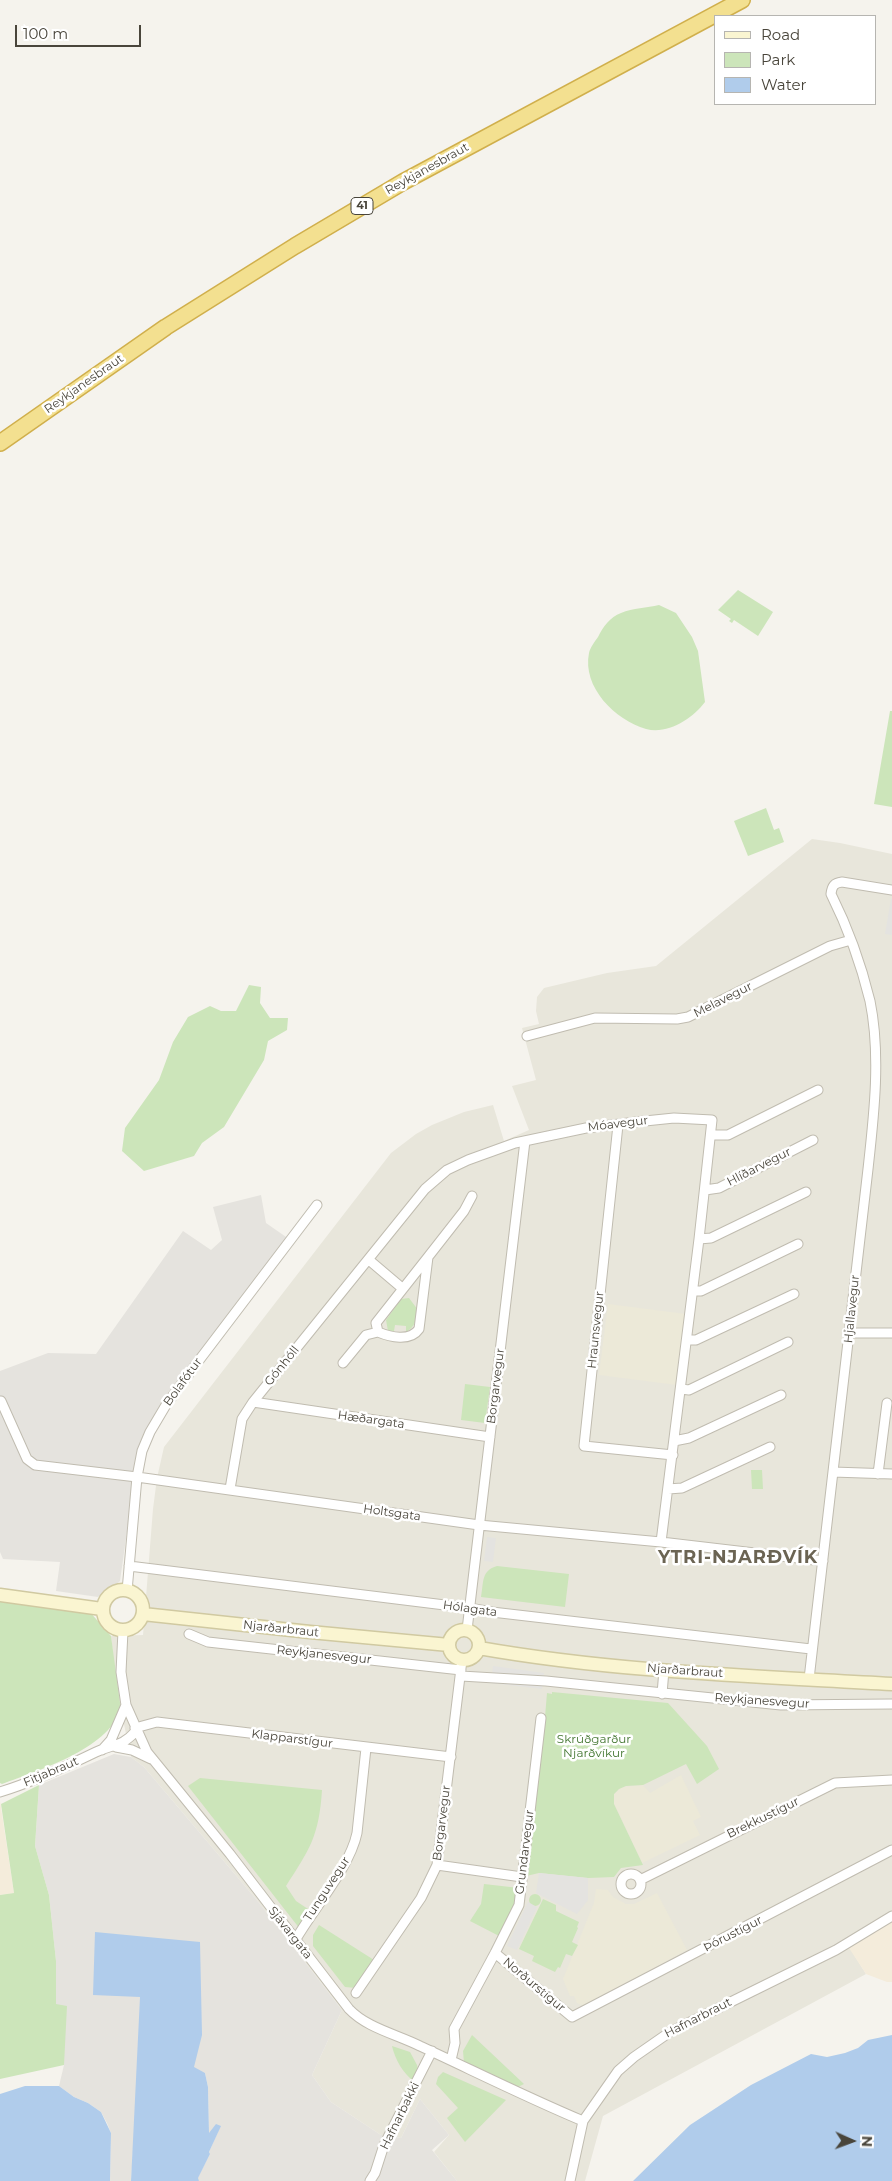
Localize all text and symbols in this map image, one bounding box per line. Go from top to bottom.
scale bar [18,15,144,47]
legend [714,15,877,105]
text: 100 m [23,24,68,43]
text: Road [761,25,800,44]
text: Park [761,50,795,69]
text: Water [761,75,807,94]
street label: Reykjanesbraut [383,140,471,198]
road number: 41 [351,198,373,215]
street label: Reykjanesbraut [42,351,126,417]
street label: Melavegur [691,979,755,1021]
street label: Móavegur [587,1113,649,1135]
street label: Hlíðarvegur [725,1145,793,1189]
street label: Hjallavegur [841,1274,863,1344]
street label: Hraunsvegur [585,1291,607,1369]
street label: Gónhóll [262,1343,302,1389]
street label: Borgarvegur [484,1347,508,1425]
street label: Bolafótur [161,1355,205,1409]
street label: Hæðargata [337,1408,405,1432]
street label: Holtsgata [362,1502,422,1524]
district label: YTRI-NJARÐVÍK [656,1547,820,1569]
street label: Hólagata [442,1598,498,1620]
street label: Njarðarbraut [242,1618,320,1640]
street label: Reykjanesvegur [276,1643,372,1667]
street label: Njarðarbraut [646,1661,724,1681]
street label: Reykjanesvegur [714,1690,810,1712]
street label: Klapparstígur [250,1727,334,1751]
park label: Skrúðgarður Njarðvíkur [557,1732,631,1760]
street label: Fitjabraut [21,1754,81,1790]
street label: Borgarvegur [430,1784,454,1862]
street label: Brekkustígur [725,1794,801,1842]
street label: Grundarvegur [513,1809,537,1895]
street label: Tunguvegur [301,1854,353,1924]
street label: Sjávargata [265,1904,315,1962]
street label: Þórustígur [701,1913,765,1955]
street label: Norðurstígur [500,1955,568,2015]
street label: Hafnarbraut [662,1995,734,2041]
street label: Hafnarbakki [377,2080,423,2152]
north arrow [827,2116,877,2166]
text: N [858,2136,876,2147]

